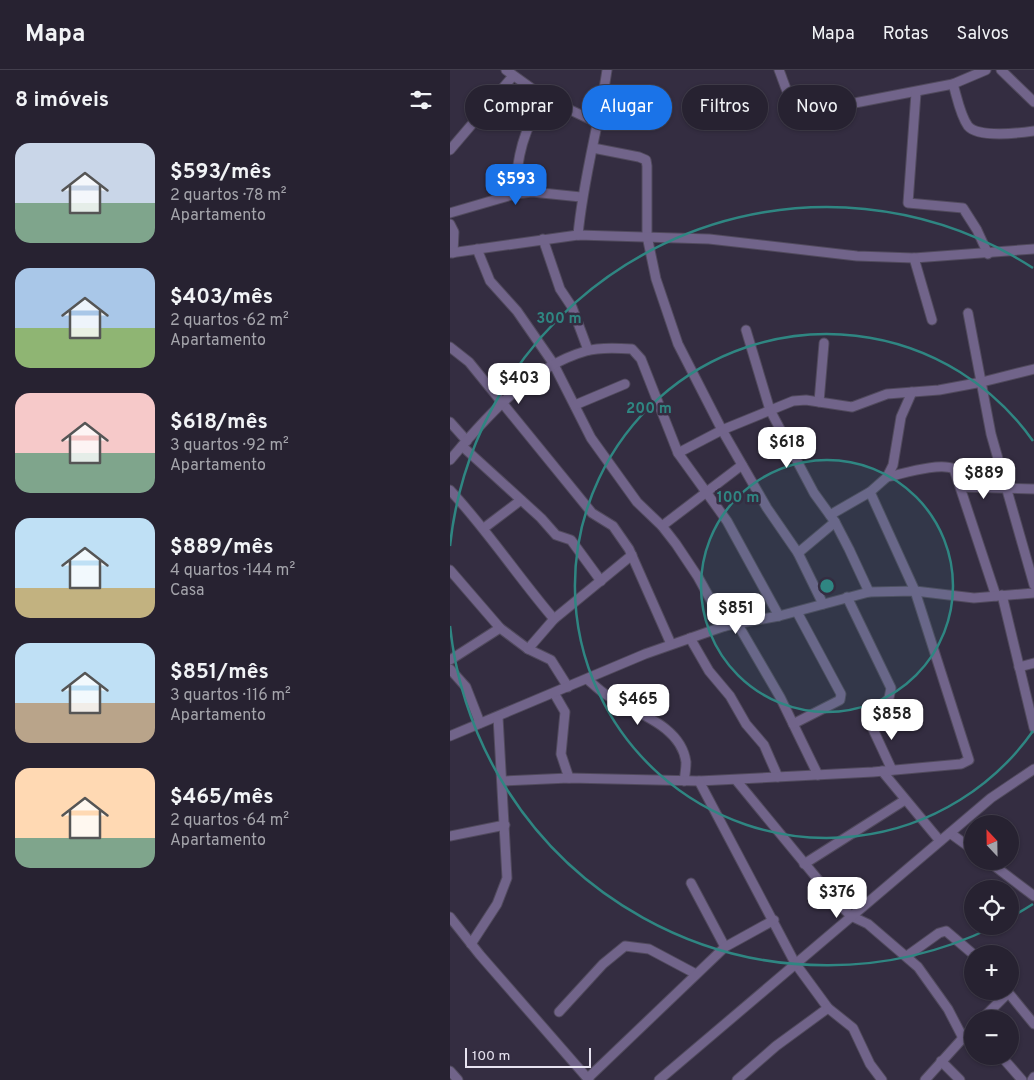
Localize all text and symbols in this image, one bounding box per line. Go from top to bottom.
text: Mapa [25,20,85,50]
text: Mapa [811,23,855,46]
text: Rotas [883,23,929,46]
text: Salvos [957,23,1009,46]
chip: Comprar [465,85,572,130]
chip: Alugar [582,85,672,130]
chip: Filtros [682,85,768,130]
chip: Novo [778,85,856,130]
icon: filters [407,86,435,114]
text: 8 imóveis [15,87,109,114]
text: $593/mês [170,159,272,186]
icon: home [55,163,115,223]
pin: $593 [486,164,546,206]
text: $593 [497,170,535,190]
text: 2 quartos · 78 m² [170,186,287,206]
text: Apartamento [170,206,266,226]
text: $403/mês [170,284,273,311]
icon: home [55,288,115,348]
text: 300 m [536,310,582,329]
text: 2 quartos · 62 m² [170,311,289,331]
text: Apartamento [170,331,266,351]
pin: $403 [489,362,549,405]
text: $403 [499,369,539,389]
text: 200 m [626,400,672,419]
text: $618/mês [170,409,268,436]
icon: home [55,413,115,473]
pin: $618 [757,426,817,469]
text: $618 [769,433,805,453]
text: 3 quartos · 92 m² [170,436,289,456]
text: Apartamento [170,456,266,476]
pin: $889 [954,458,1014,500]
text: $889 [964,464,1004,484]
text: 100 m [717,489,759,508]
text: $889/mês [170,534,274,561]
icon: home [55,538,115,598]
text: 4 quartos · 144 m² [170,561,295,581]
centre of rings [818,577,836,595]
text: Casa [170,581,205,601]
pin: $851 [706,592,766,635]
text: $851 [718,599,754,619]
text: $851/mês [170,659,269,686]
icon: home [55,663,115,723]
pin: $465 [608,684,668,726]
text: 3 quartos · 116 m² [170,686,291,706]
text: $465 [618,690,658,710]
pin: $858 [862,698,922,741]
text: $858 [872,705,912,725]
text: Apartamento [170,706,266,726]
text: $465/mês [170,784,274,811]
icon: home [55,788,115,848]
text: 2 quartos · 64 m² [170,811,289,831]
north arrow [964,815,1019,870]
map controls [964,815,1019,1065]
text: Apartamento [170,831,266,851]
pin: $376 [807,876,867,919]
button: locate [964,880,1019,935]
text: $376 [819,883,855,903]
button: + [964,945,1019,1000]
button: − [964,1010,1019,1065]
scale bar [465,1045,591,1068]
text: 100 m [472,1048,510,1065]

